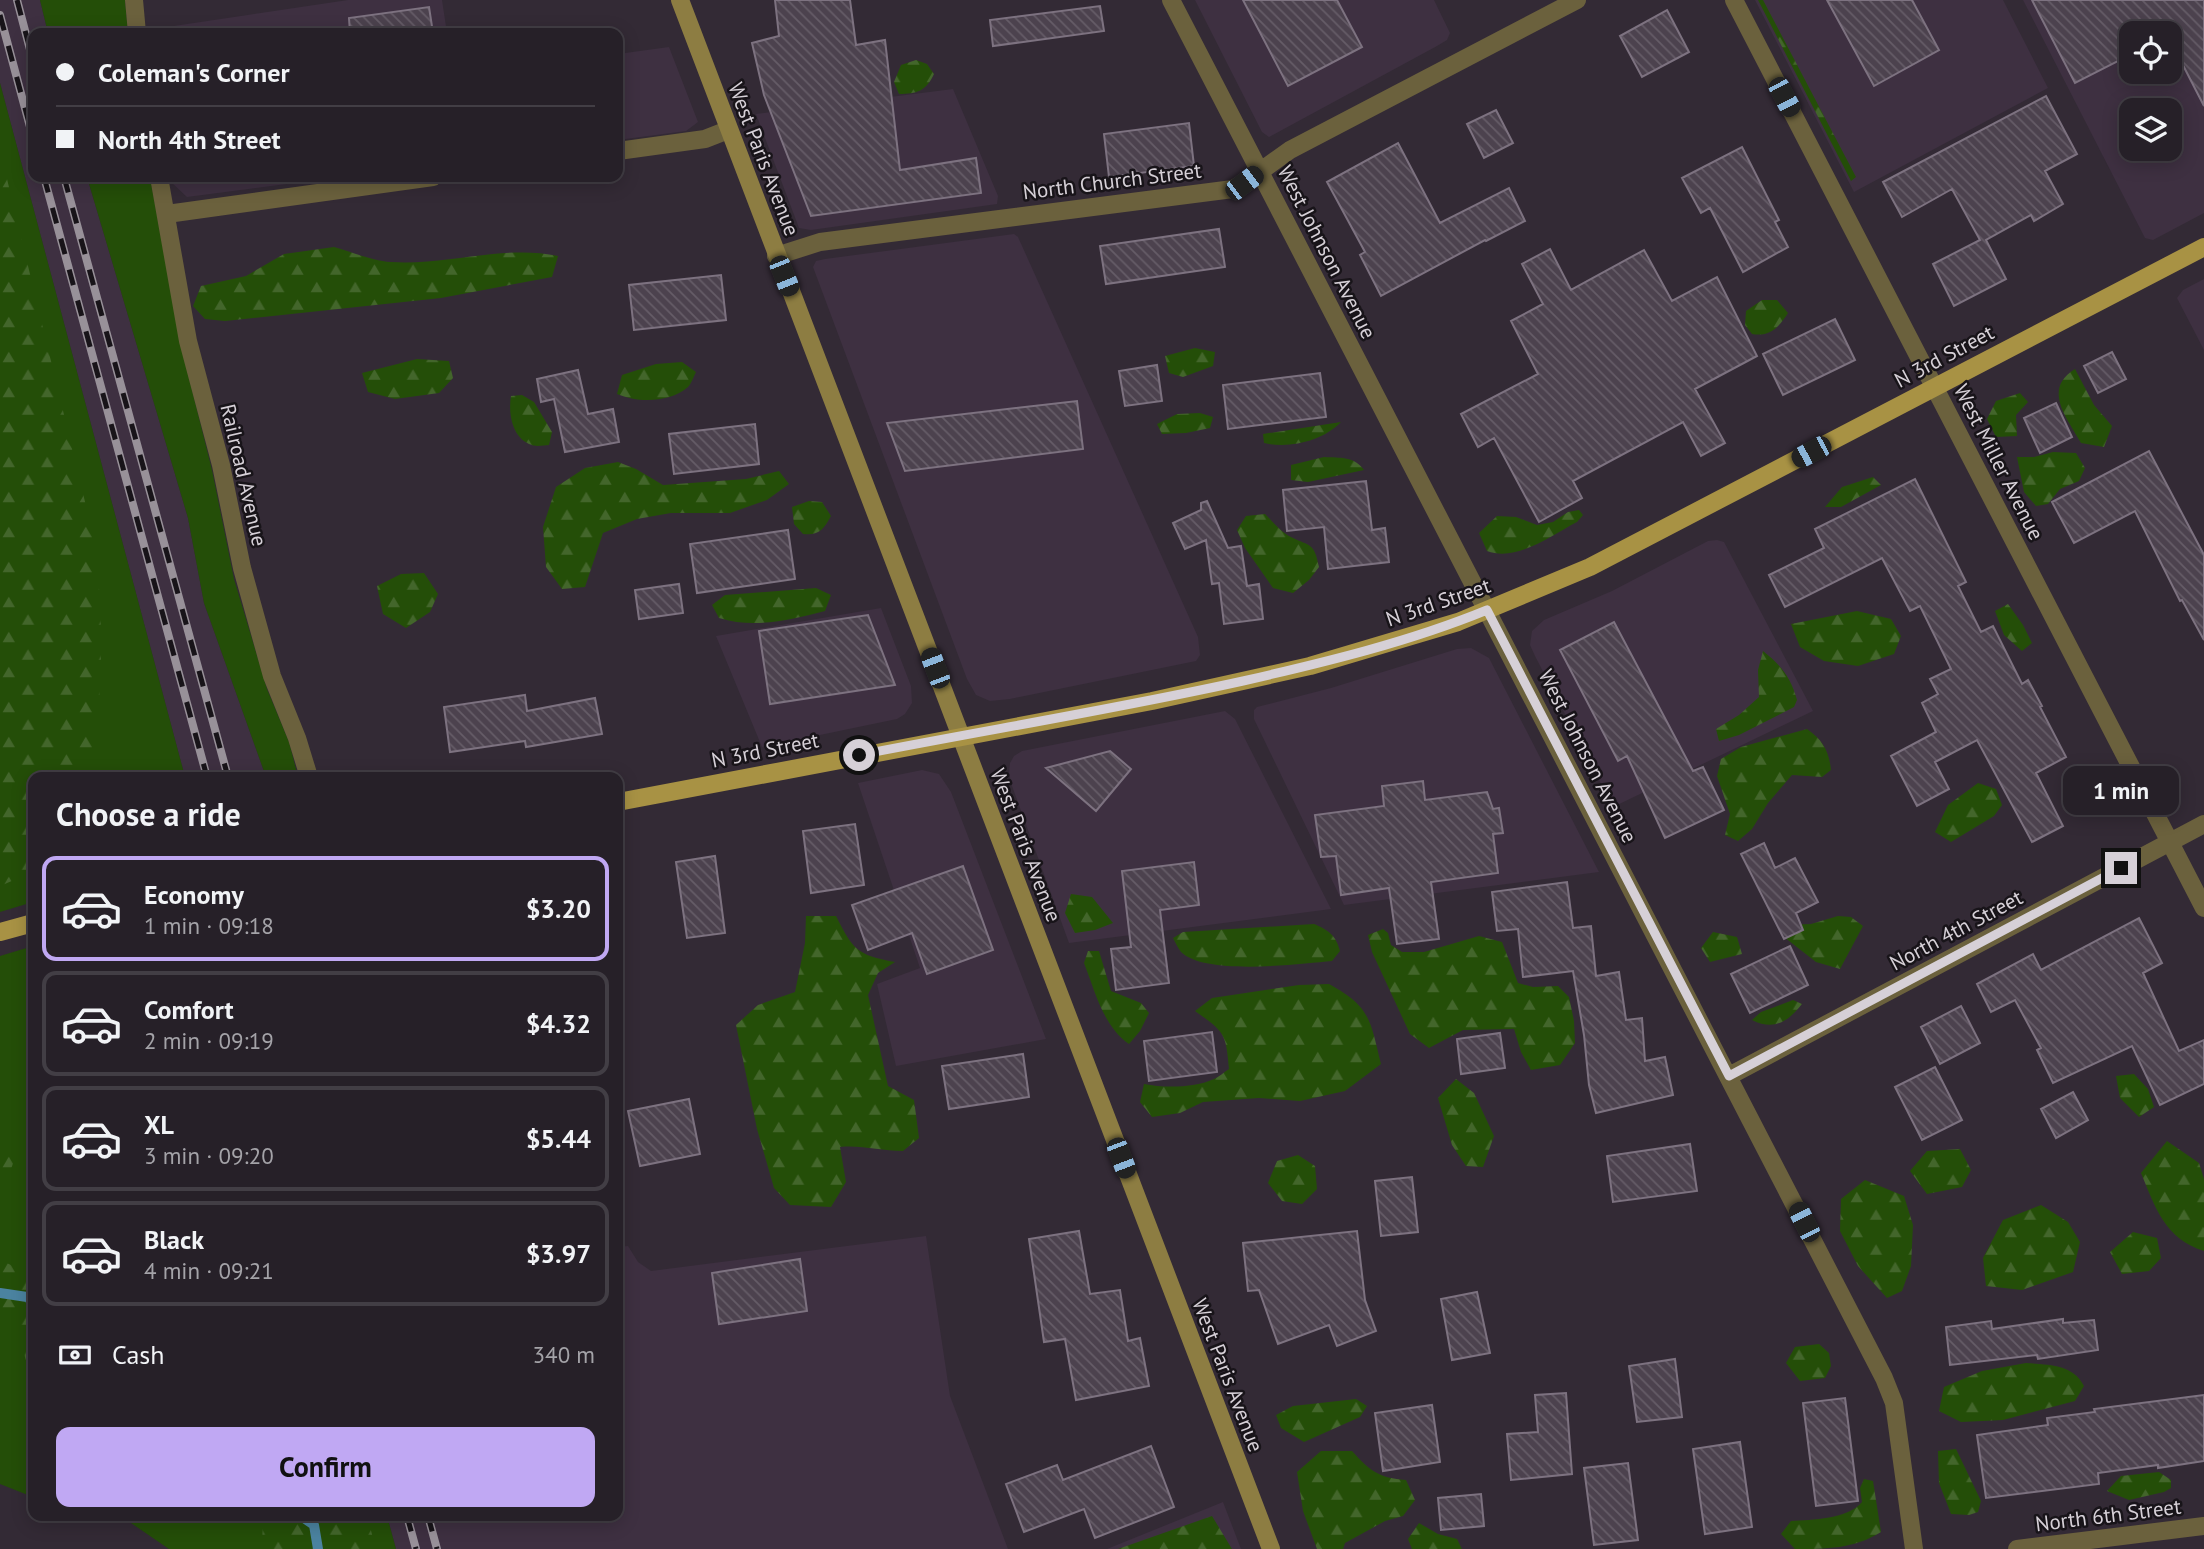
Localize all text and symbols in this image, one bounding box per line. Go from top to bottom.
map controls [2119,21,2182,161]
button: locate [2119,21,2182,84]
text: Coleman's Corner [98,56,290,89]
car [1765,74,1804,120]
street label: West Paris Avenue [722,78,806,240]
button: layers [2119,98,2182,161]
text: North 4th Street [98,123,281,156]
street label: North Church Street [1021,157,1203,205]
street label: West Johnson Avenue [1272,161,1382,343]
car [1221,162,1268,204]
car [767,253,802,299]
street label: N 3rd Street [1890,319,1998,393]
street label: West Miller Avenue [1948,379,2050,545]
street label: Railroad Avenue [215,401,273,549]
car [1788,433,1835,471]
street label: N 3rd Street [1382,572,1494,632]
car [918,645,953,691]
street label: West Johnson Avenue [1533,665,1643,847]
street label: N 3rd Street [709,726,821,774]
route start [843,739,875,771]
street label: West Paris Avenue [984,764,1068,926]
callout: 1 min [2063,766,2179,816]
text: 1 min [2093,776,2149,805]
text: Choose a ride [56,793,241,835]
route end [2105,852,2137,884]
icon: car [60,877,123,940]
text: Economy [144,878,244,911]
street label: North 4th Street [1885,884,2027,976]
text: $3.20 [526,892,591,925]
text: 1 min · 09:18 [144,911,274,940]
icon: car [60,992,123,1055]
text: Comfort [144,993,234,1026]
text: $4.32 [526,1007,591,1040]
text: 2 min · 09:19 [144,1026,274,1055]
icon: car [60,1107,123,1170]
text: XL [144,1108,174,1141]
text: $5.44 [526,1122,591,1155]
car [1104,1135,1139,1181]
text: 3 min · 09:20 [144,1141,274,1170]
car [1786,1199,1823,1245]
icon: car [60,1222,123,1285]
text: Black [144,1223,204,1256]
text: $3.97 [526,1237,591,1270]
text: 4 min · 09:21 [144,1256,274,1285]
street label: West Paris Avenue [1186,1294,1270,1456]
icon: cash [56,1336,94,1374]
text: Cash [112,1338,164,1371]
text: 340 m [533,1340,595,1369]
button: Confirm [56,1427,595,1507]
street label: North 6th Street [2034,1493,2182,1537]

